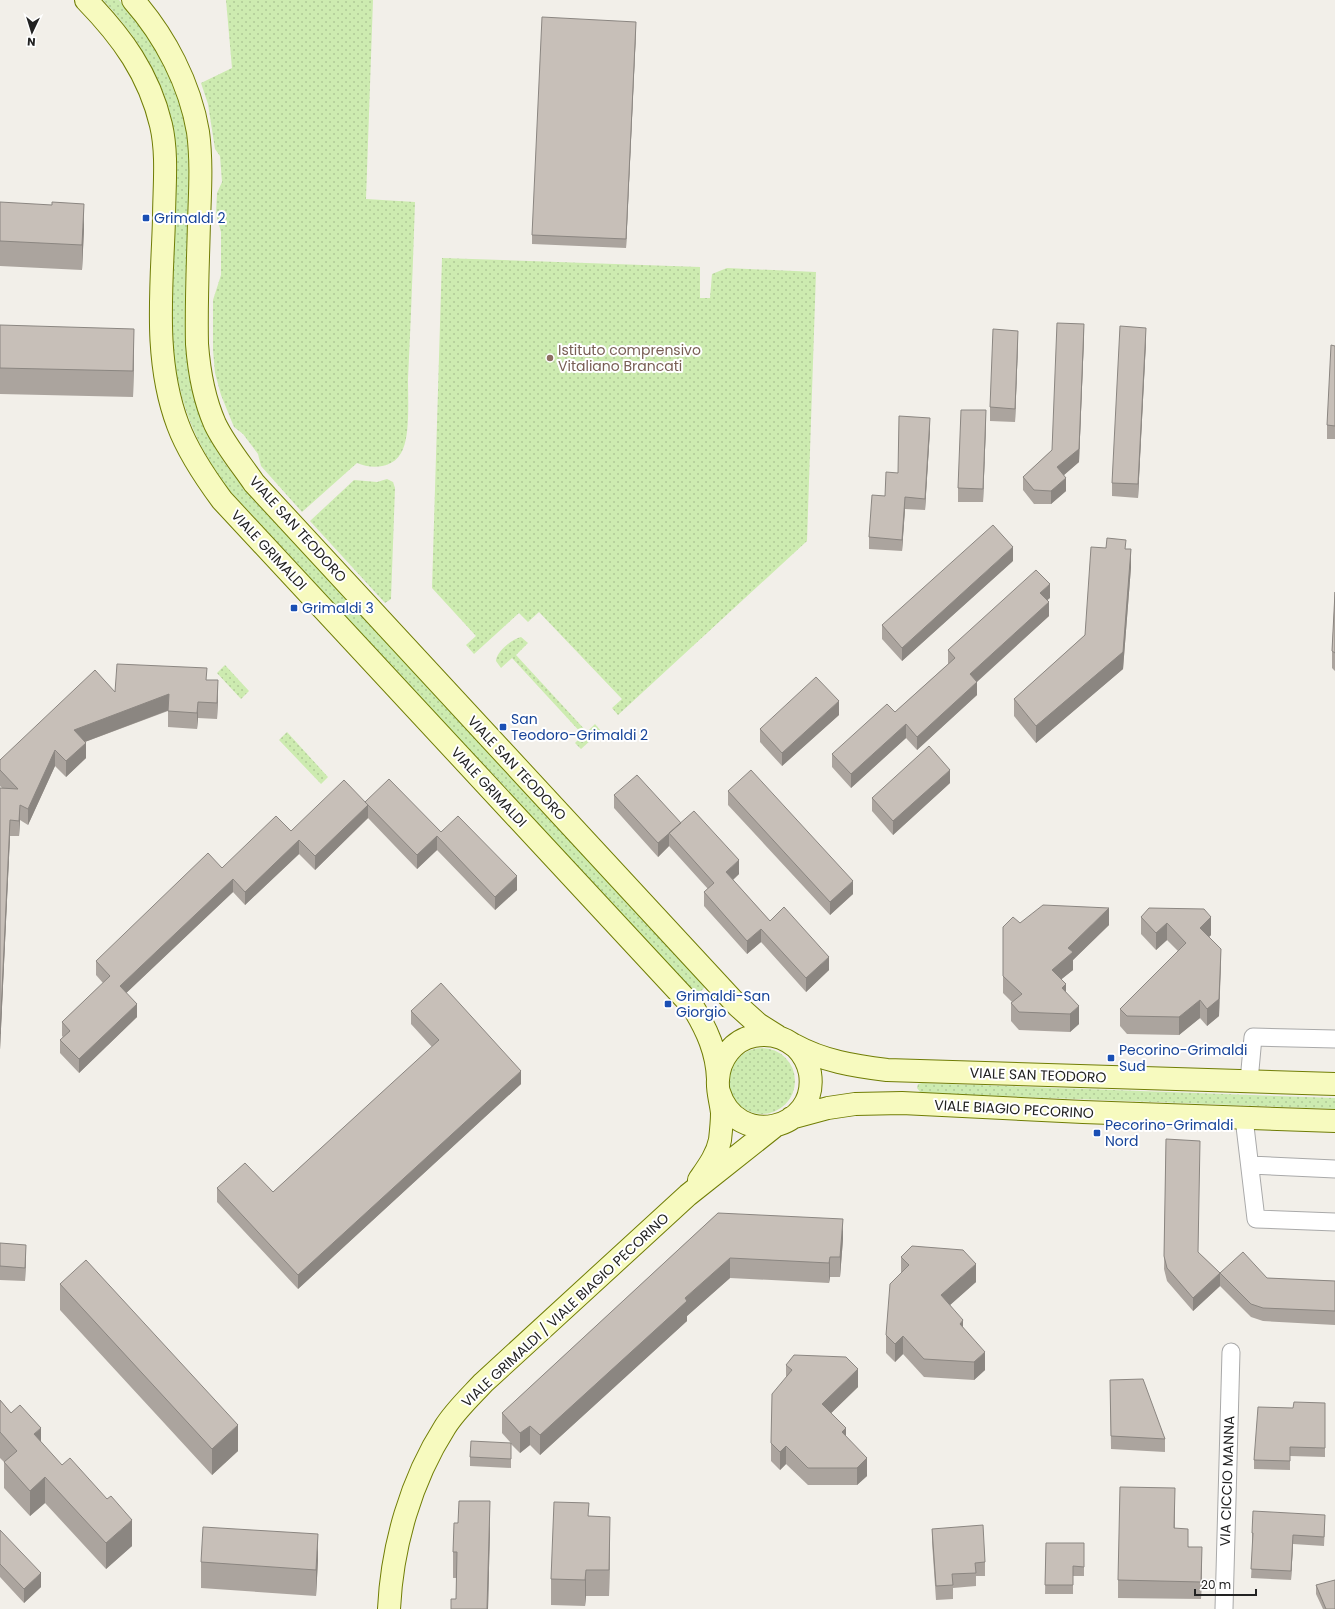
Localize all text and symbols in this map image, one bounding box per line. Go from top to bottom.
north arrow [12,12,52,52]
text: N [27,34,36,50]
place label: Grimaldi 2 [154,208,226,228]
marker: Grimaldi 2 [141,213,151,223]
place label: Istituto comprensivo Vitaliano Brancati [558,340,701,376]
marker: Istituto comprensivo Vitaliano Brancati [545,353,555,363]
street label: VIALE SAN TEODORO [245,472,351,586]
street label: VIALE GRIMALDI [227,505,311,595]
place label: Grimaldi 3 [302,598,374,618]
marker: Grimaldi 3 [289,603,299,613]
place label: San Teodoro-Grimaldi 2 [511,709,648,745]
street label: VIALE SAN TEODORO [463,711,571,825]
marker: San Teodoro-Grimaldi 2 [498,722,508,732]
street label: VIALE GRIMALDI [447,742,531,832]
place label: Grimaldi-San Giorgio [676,986,770,1022]
marker: Grimaldi-San Giorgio [663,999,673,1009]
place label: Pecorino-Grimaldi Sud [1119,1040,1247,1076]
marker: Pecorino-Grimaldi Sud [1106,1053,1116,1063]
street label: VIALE SAN TEODORO [969,1063,1107,1087]
street label: VIALE BIAGIO PECORINO [934,1095,1094,1123]
place label: Pecorino-Grimaldi Nord [1105,1115,1233,1151]
marker: Pecorino-Grimaldi Nord [1092,1128,1102,1138]
street label: VIALE GRIMALDI / VIALE BIAGIO PECORINO [457,1208,673,1412]
street label: VIA CICCIO MANNA [1215,1415,1239,1547]
scale bar [1195,1571,1256,1597]
text: 20 m [1201,1576,1231,1593]

